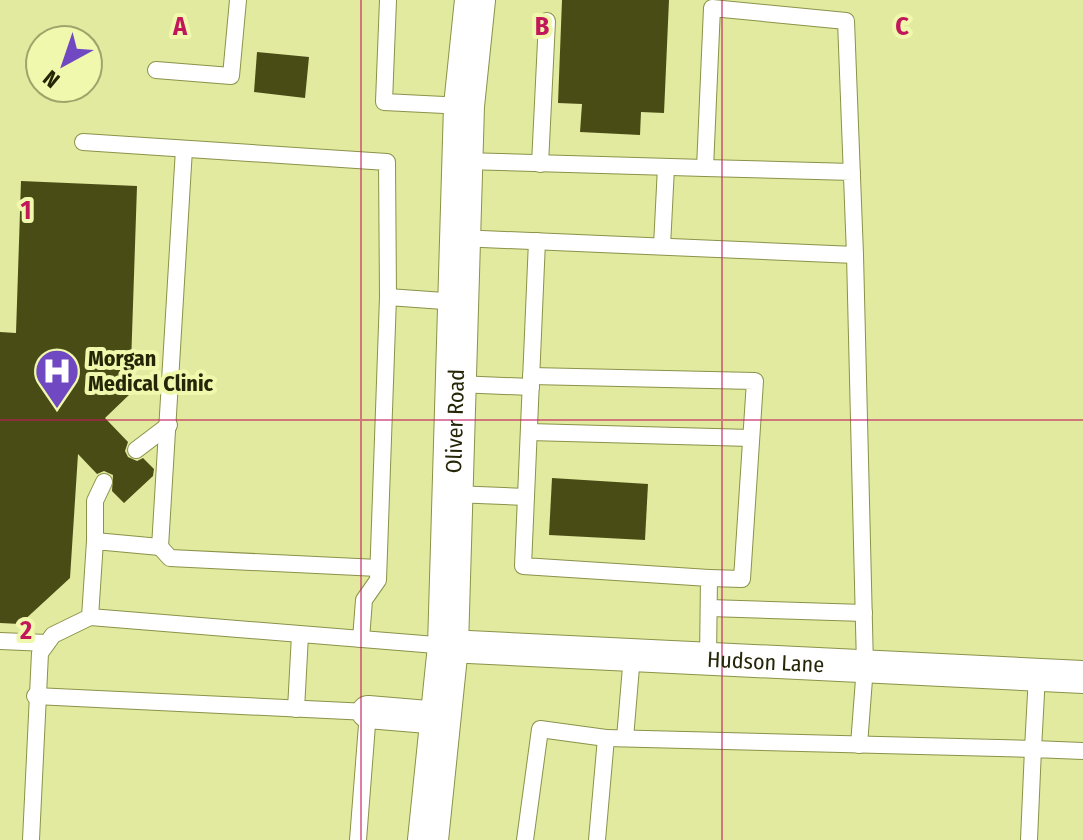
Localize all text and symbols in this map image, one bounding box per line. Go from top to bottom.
text: A [172,11,188,42]
text: B [535,11,550,42]
text: C [895,11,909,42]
north arrow [24,24,104,104]
text: N [38,64,65,94]
text: 1 [21,195,32,226]
place label: Morgan Medical Clinic [88,345,214,397]
hospital icon: Morgan Medical Clinic [33,347,81,410]
street label: Oliver Road [440,369,470,474]
text: 2 [19,615,32,646]
street label: Hudson Lane [706,645,825,678]

